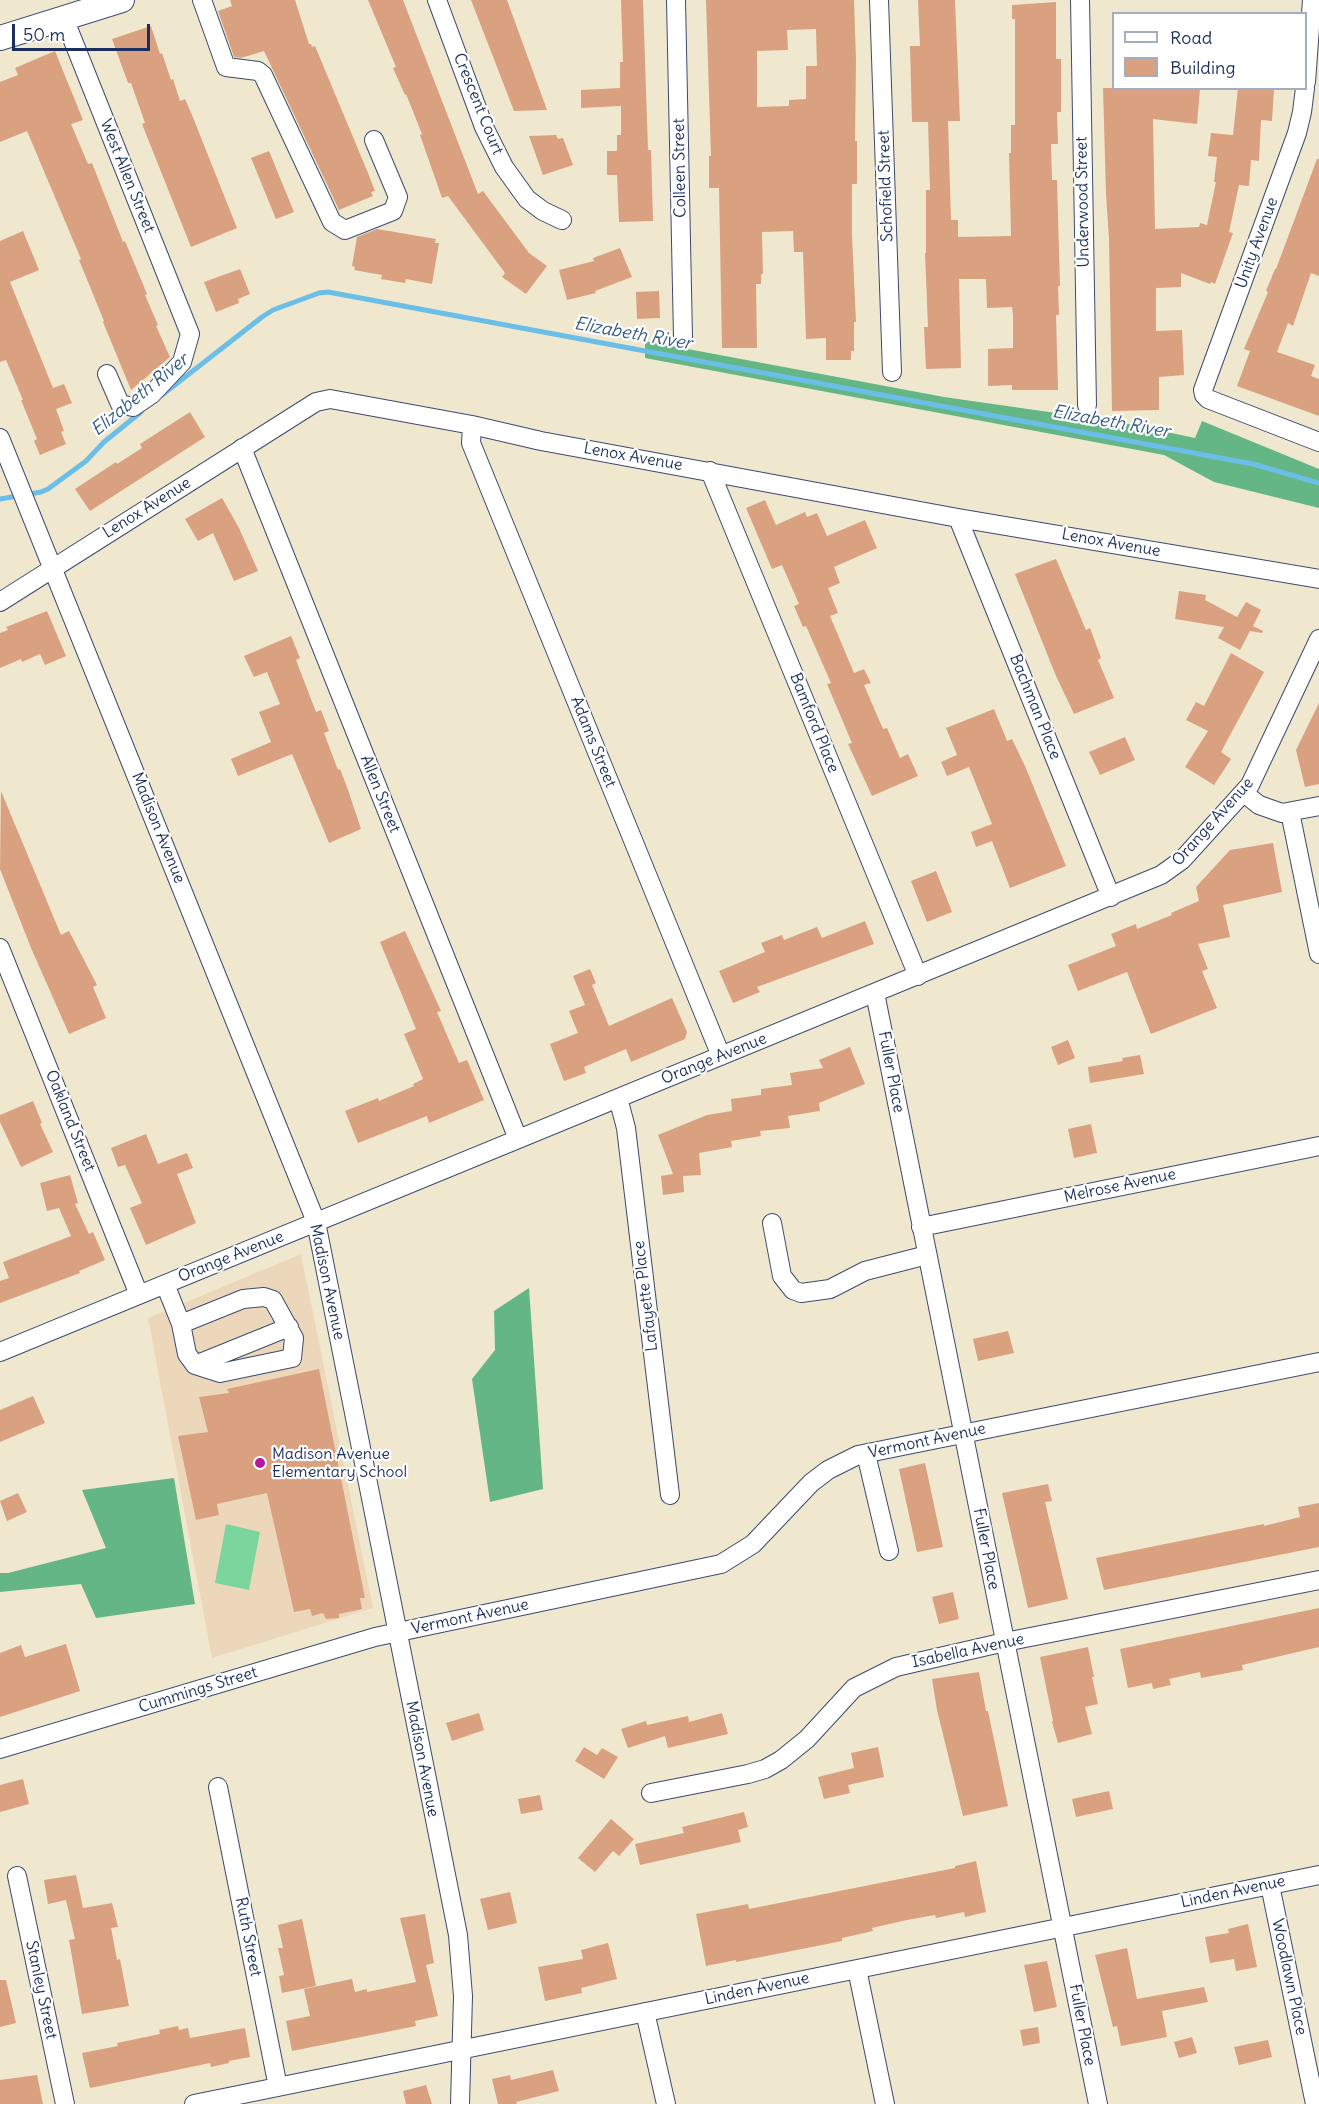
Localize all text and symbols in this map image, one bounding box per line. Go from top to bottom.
scale bar [15,12,153,50]
legend [1112,12,1307,90]
text: 50 m [23,23,65,46]
text: Road [1170,26,1212,49]
street label: Crescent Court [449,50,507,158]
text: Building [1170,56,1235,79]
street label: West Allen Street [95,116,159,236]
street label: Colleen Street [670,118,690,218]
street label: Schofield Street [874,130,898,242]
street label: Underwood Street [1072,136,1094,268]
street label: Unity Avenue [1232,195,1282,291]
water label: Elizabeth River [573,313,693,355]
water label: Elizabeth River [87,349,193,441]
water label: Elizabeth River [1051,401,1171,443]
street label: Lenox Avenue [582,439,684,475]
street label: Lenox Avenue [99,473,195,543]
street label: Lenox Avenue [1060,525,1162,561]
street label: Bachman Place [1005,652,1065,762]
street label: Bamford Place [785,670,843,776]
street label: Adams Street [566,694,620,790]
street label: Allen Street [356,752,404,836]
street label: Madison Avenue [127,770,189,886]
street label: Orange Avenue [1168,774,1258,870]
street label: Orange Avenue [658,1029,770,1089]
street label: Fuller Place [874,1030,908,1114]
street label: Oakland Street [41,1068,99,1174]
street label: Melrose Avenue [1062,1165,1178,1207]
street label: Madison Avenue [305,1222,349,1342]
street label: Orange Avenue [175,1227,287,1287]
street label: Lafayette Place [630,1240,662,1352]
street label: Vermont Avenue [867,1419,987,1463]
place label: Madison Avenue Elementary School [272,1444,407,1482]
marker: Madison Avenue Elementary School [253,1456,267,1470]
street label: Fuller Place [969,1507,1003,1591]
street label: Vermont Avenue [410,1595,530,1639]
street label: Isabella Avenue [910,1630,1026,1672]
street label: Cummings Street [136,1663,260,1717]
street label: Madison Avenue [401,1699,443,1819]
street label: Linden Avenue [1179,1872,1287,1912]
street label: Ruth Street [231,1896,265,1978]
street label: Woodlawn Place [1267,1917,1311,2037]
street label: Stanley Street [21,1939,61,2041]
street label: Linden Avenue [703,1969,811,2009]
street label: Fuller Place [1065,1983,1099,2067]

